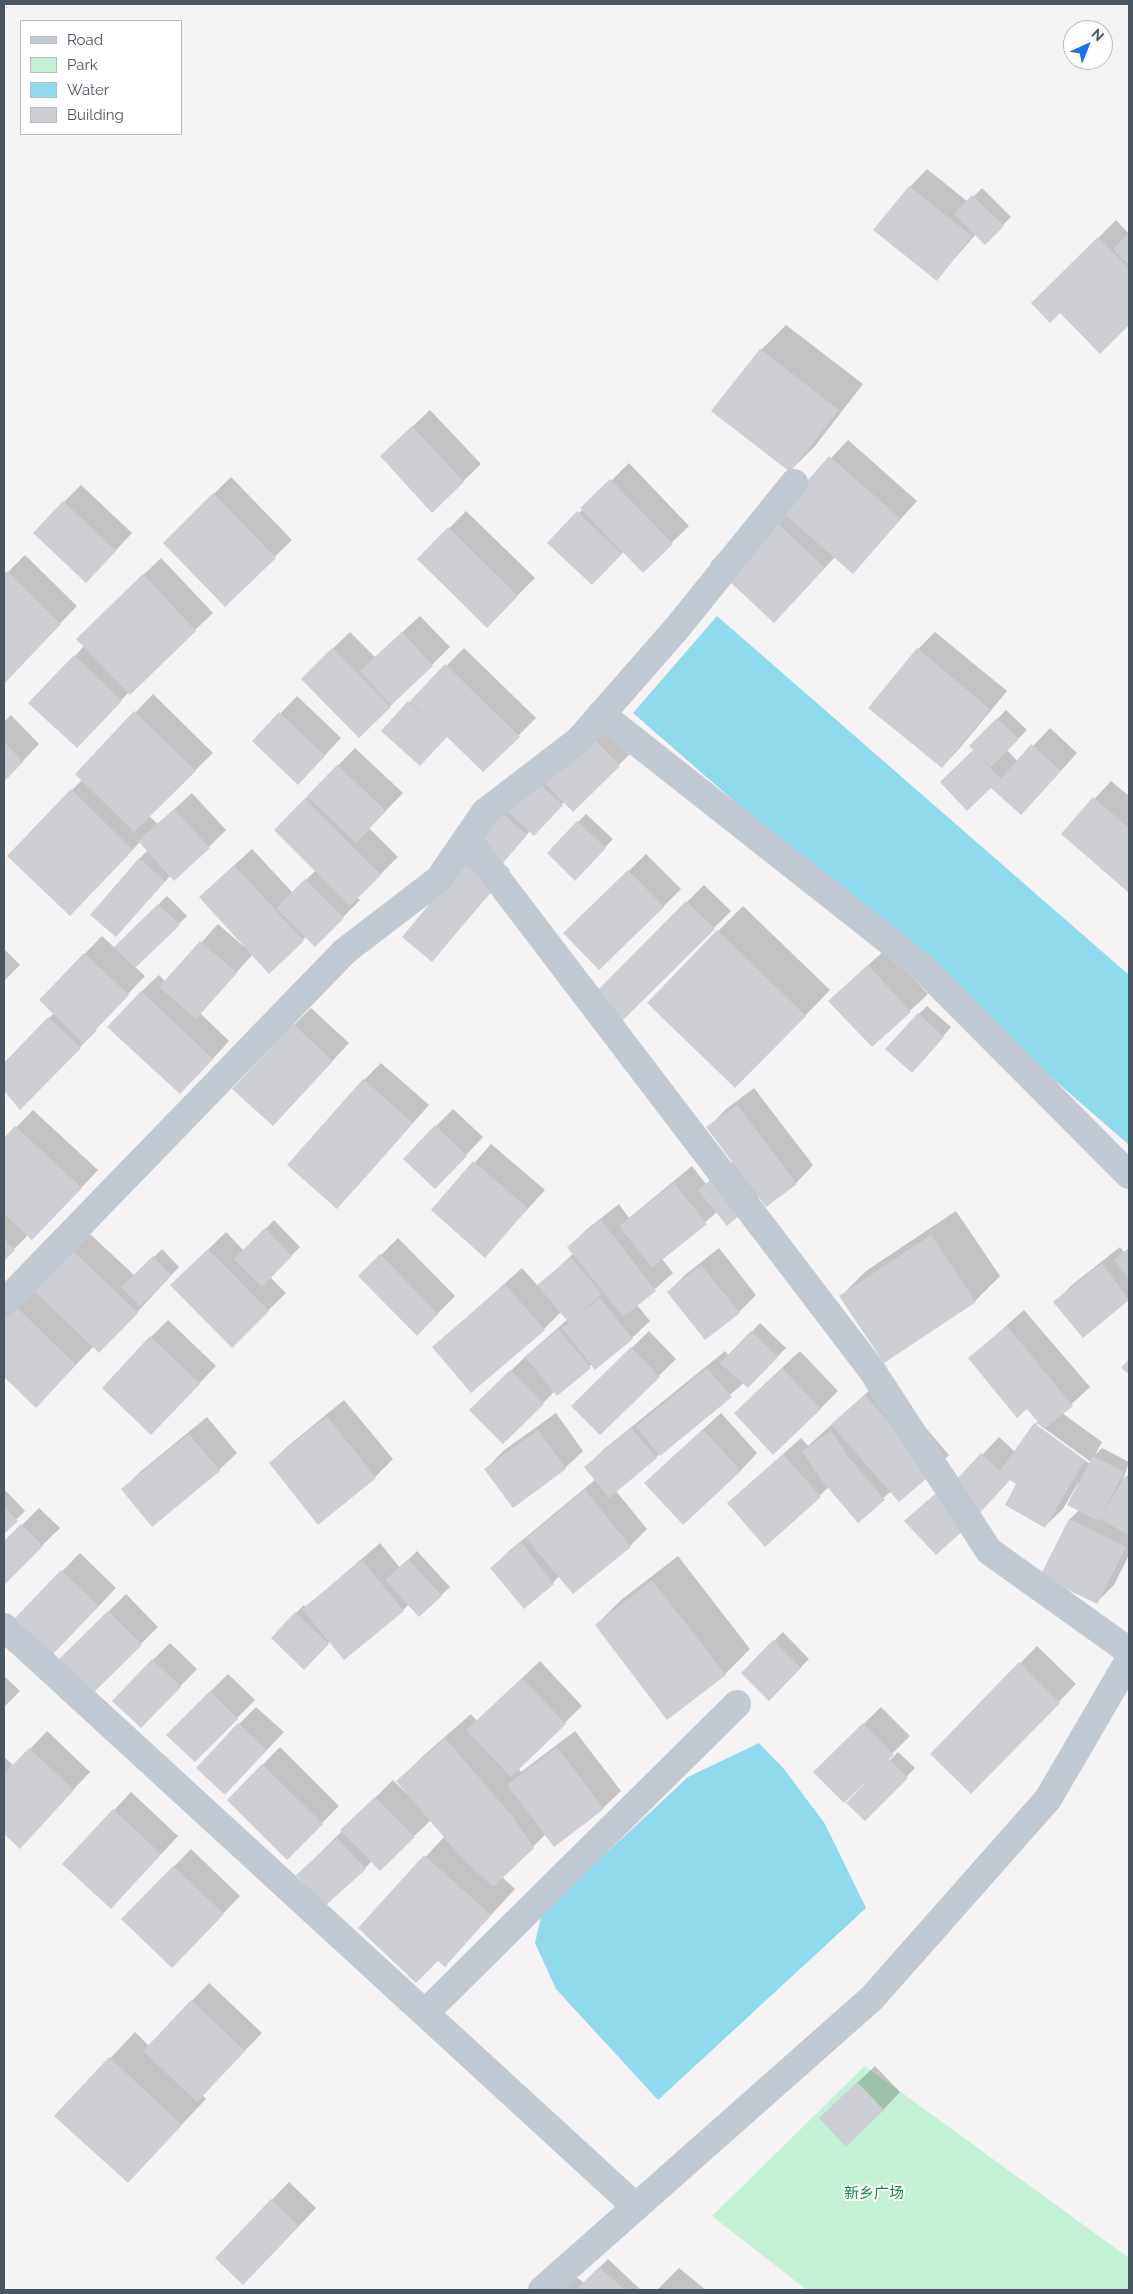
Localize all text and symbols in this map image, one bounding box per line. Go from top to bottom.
legend [20,20,182,135]
north arrow [1063,20,1113,70]
text: N [1088,25,1107,44]
text: Road [67,31,103,49]
text: Park [67,56,98,74]
text: Water [67,81,109,99]
text: Building [67,106,124,124]
park label: 新乡广场 [844,2184,904,2202]

